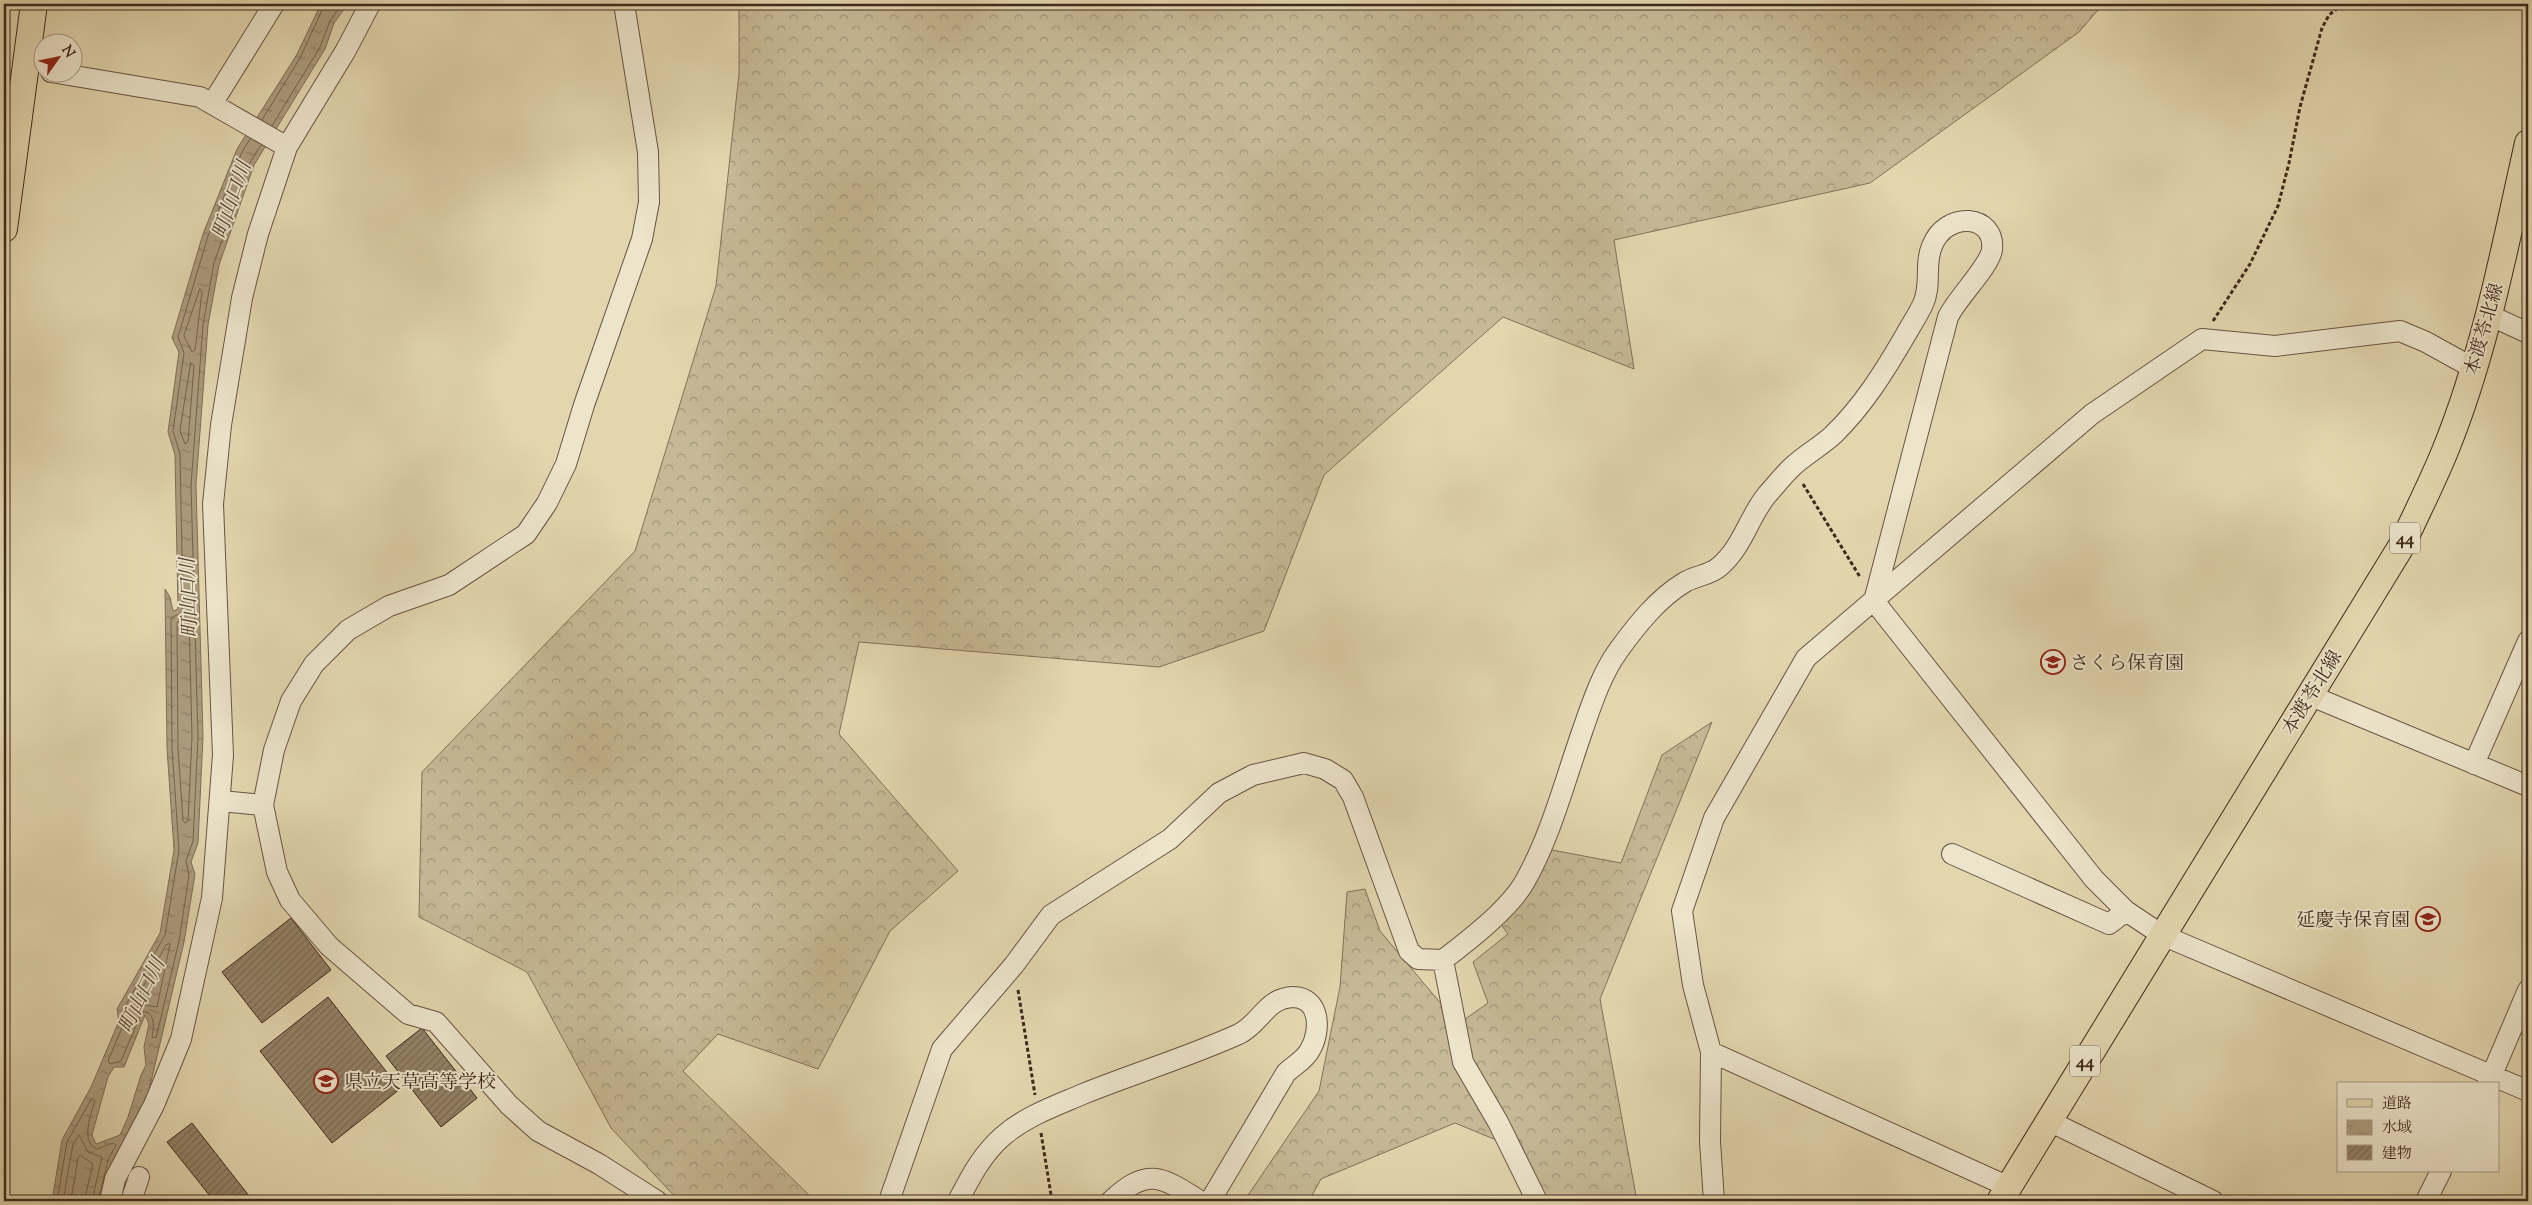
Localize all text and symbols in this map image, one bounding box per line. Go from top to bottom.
north arrow [32,32,82,82]
text: N [56,42,79,62]
water label: 町山口川 [207,156,261,243]
street label: 本渡苓北線 [2459,280,2511,379]
road number: 44 [2390,522,2420,554]
water label: 町山口川 [175,555,206,638]
street label: 本渡苓北線 [2276,646,2350,741]
school or university icon: さくら保育園 [2040,649,2066,675]
place label: さくら保育園 [2070,651,2184,678]
school or university icon: 延慶寺保育園 [2415,906,2441,932]
place label: 延慶寺保育園 [2296,908,2410,935]
water label: 町山口川 [113,952,175,1038]
road number: 44 [2070,1046,2100,1076]
school or university icon: 県立天草高等学校 [313,1068,339,1094]
place label: 県立天草高等学校 [344,1070,496,1097]
legend [2337,1082,2500,1172]
text: 道路 [2382,1094,2412,1115]
text: 水域 [2382,1118,2412,1139]
text: 建物 [2382,1144,2412,1165]

